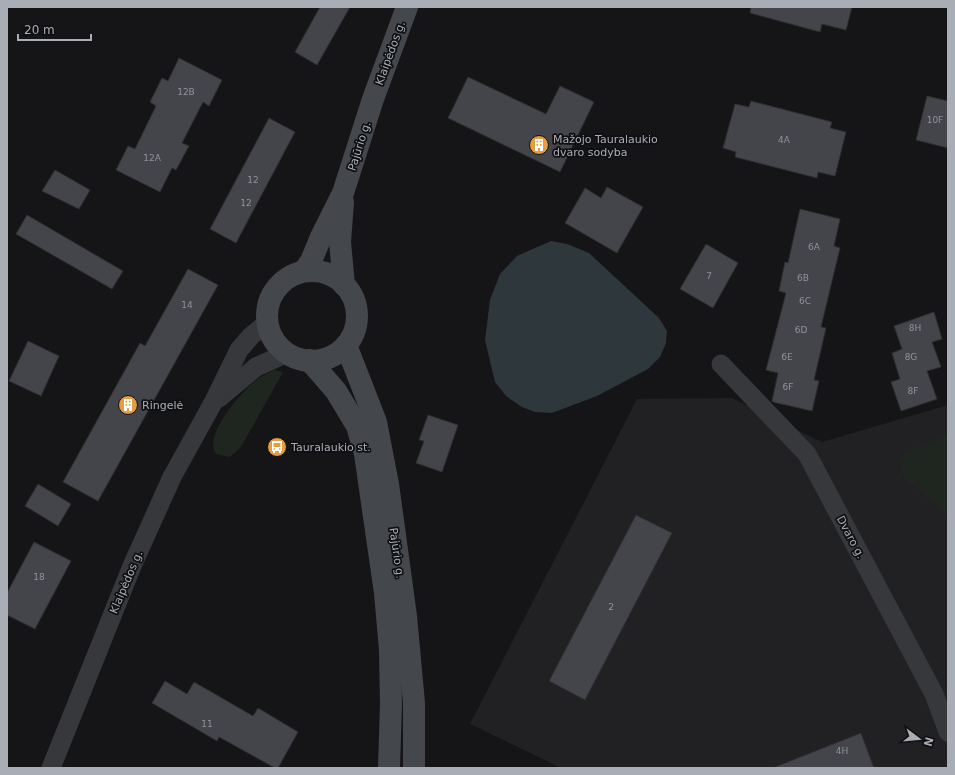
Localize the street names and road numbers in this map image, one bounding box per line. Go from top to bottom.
street label: Klaipėdos g. [373,19,408,87]
street label: Pajūrio g. [345,120,374,173]
street label: Dvaro g. [834,514,867,561]
street label: Pajūrio g. [387,527,407,579]
street label: Klaipėdos g. [107,549,146,616]

